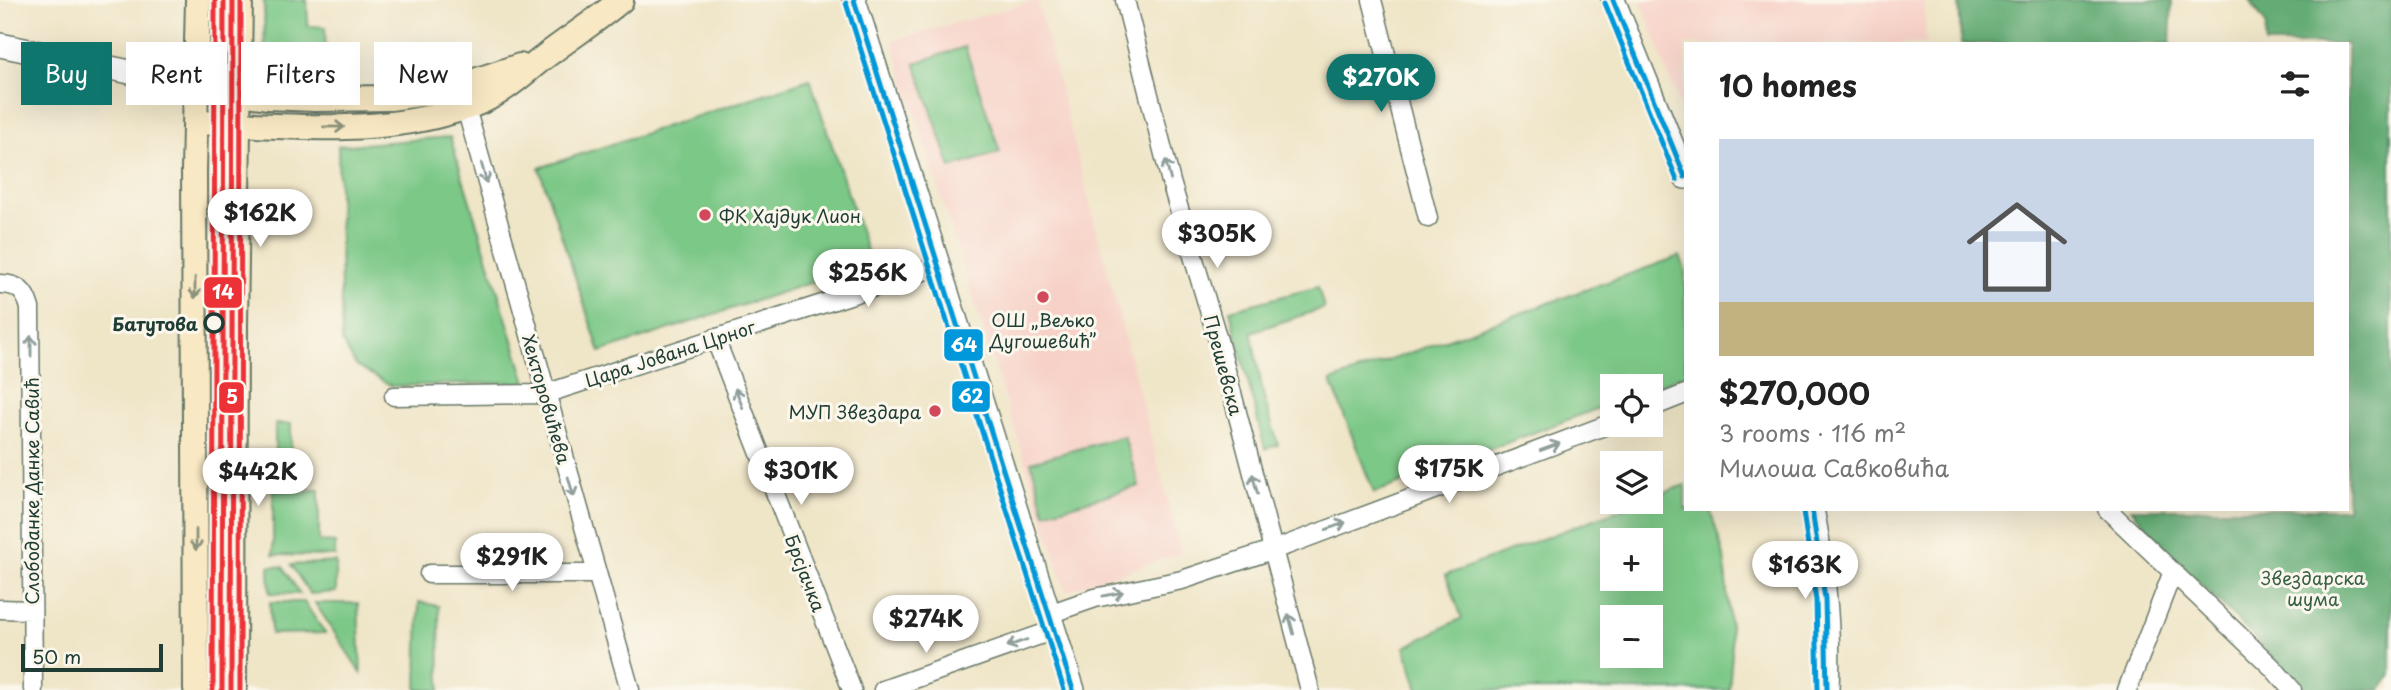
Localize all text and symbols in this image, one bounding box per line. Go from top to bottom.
chip: Buy [21,42,112,105]
chip: Rent [126,42,227,105]
chip: Filters [241,42,360,105]
chip: New [374,42,472,105]
pin: $270K [1332,54,1430,114]
text: $270K [1342,59,1420,94]
text: 10 homes [1719,62,1857,107]
icon: filters [2276,65,2314,103]
one-way arrow [322,120,345,134]
one-way arrow [1161,159,1174,182]
one-way arrow [479,162,492,184]
icon: home [1954,184,2080,310]
pin: $162K [211,190,309,249]
text: $162K [224,194,296,229]
place label: ФК Хајдук Лион [719,202,861,229]
marker: ФК Хајдук Лион [697,207,713,223]
pin: $305K [1168,210,1266,270]
text: $305K [1178,215,1256,250]
pin: $256K [819,250,917,309]
text: $256K [829,254,907,289]
one-way arrow [188,276,202,299]
line badge: 14 [203,276,243,309]
text: 14 [212,277,234,305]
marker: ОШ „Вељко Дугошевић” [1035,289,1051,305]
place label: ОШ „Вељко Дугошевић” [989,306,1096,354]
place label: Батутова [112,310,198,337]
street label: Цара Јована Црног [581,312,760,393]
street label: Прешевска [1198,312,1251,419]
marker: Батутова [204,313,224,333]
line badge: 64 [943,328,984,362]
text: 64 [951,330,977,358]
street label: Хекторовићева [516,331,579,468]
one-way arrow [24,334,38,357]
text: $270,000 [1719,370,1870,415]
map controls [1600,374,1663,668]
button: locate [1600,374,1663,437]
street label: Слободанке Данке Савић [18,377,45,605]
line badge: 62 [951,380,991,413]
line badge: 5 [218,381,245,414]
text: 62 [958,381,984,409]
text: 5 [226,382,238,410]
one-way arrow [731,387,744,409]
place label: МУП Звездара [788,398,922,425]
marker: МУП Звездара [927,403,943,419]
text: 3 rooms · 116 m² [1719,415,1906,450]
one-way arrow [1538,439,1560,452]
pin: $175K [1400,446,1498,505]
pin: $442K [209,448,307,508]
pin: $301K [752,448,850,507]
text: $175K [1414,450,1484,485]
text: Милоша Савковића [1719,450,1949,485]
button: layers [1600,451,1663,514]
text: $301K [764,452,838,487]
text: $442K [218,453,298,488]
one-way arrow [1248,473,1261,496]
one-way arrow [565,475,578,498]
one-way arrow [1325,519,1347,532]
one-way arrow [189,528,202,551]
button: + [1600,528,1663,591]
street label: Брсјачка [779,531,833,616]
pin: $291K [463,534,561,593]
text: $291K [476,538,548,573]
pin: $163K [1756,542,1854,601]
text: $163K [1768,546,1842,581]
park label: Звездарска шума [2261,564,2366,612]
one-way arrow [1101,586,1124,600]
pin: $274K [877,596,975,655]
text: $274K [889,600,963,635]
button: − [1600,605,1663,668]
one-way arrow [1284,613,1297,636]
one-way arrow [1007,638,1029,650]
scale bar [21,641,163,673]
text: 50 m [32,642,81,670]

